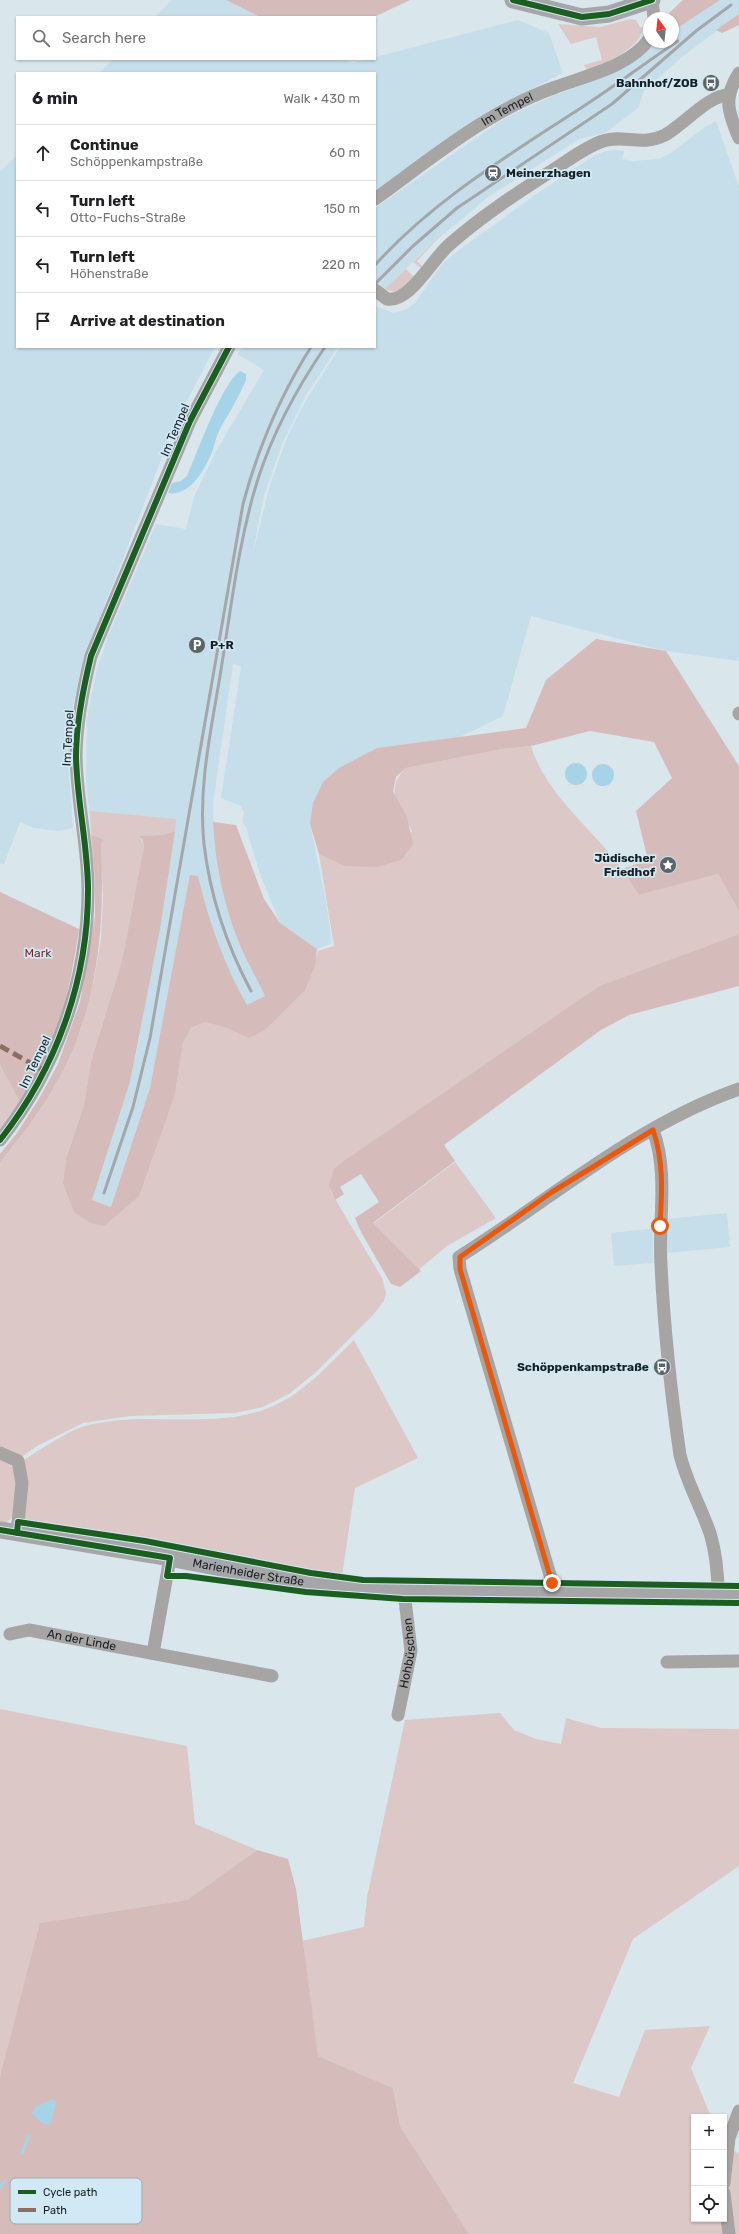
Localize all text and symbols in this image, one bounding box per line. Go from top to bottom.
north arrow [643,12,679,48]
search box [16,16,376,60]
icon: search [30,27,52,49]
text: Search here [62,29,146,47]
bus stop icon: Bahnhof/ZOB [701,73,721,93]
place label: Bahnhof/ZOB [616,76,698,90]
text: 6 min [32,88,78,108]
street label: Im Tempel [479,90,535,129]
text: Walk · 430 m [283,91,360,106]
text: Continue [70,136,139,154]
icon: ahead [32,142,54,164]
text: 60 m [329,145,360,160]
text: Schöppenkampstraße [70,154,203,169]
station icon: Meinerzhagen [483,163,503,183]
place label: Meinerzhagen [506,166,591,180]
text: Turn left [70,192,135,210]
icon: left [32,198,54,220]
text: 150 m [324,201,360,216]
text: Otto-Fuchs-Straße [70,210,186,225]
text: Turn left [70,248,135,266]
icon: left [32,254,54,276]
text: 220 m [322,257,360,272]
text: Höhenstraße [70,266,148,281]
icon: arrive [32,310,54,332]
text: Arrive at destination [70,312,225,330]
street label: Im Tempel [158,401,193,459]
parking icon: P+R [187,635,207,655]
place label: P+R [210,638,234,652]
street label: Im Tempel [60,709,76,767]
place label: Jüdischer Friedhof [594,851,656,879]
place icon: Jüdischer Friedhof [658,855,678,875]
park label: Mark [25,946,52,960]
street label: Im Tempel [16,1033,54,1090]
route start [651,1217,669,1235]
bus stop icon: Schöppenkampstraße [652,1357,672,1377]
place label: Schöppenkampstraße [517,1360,649,1374]
street label: Marienheider Straße [192,1556,305,1589]
route end [543,1574,561,1592]
street label: Hohbüschen [397,1617,418,1690]
street label: An der Linde [46,1627,118,1653]
map controls [691,2114,727,2222]
button: + [691,2114,727,2150]
button: − [691,2150,727,2186]
legend [10,2178,142,2224]
text: Cycle path [43,2186,97,2199]
button: locate [691,2186,727,2222]
text: Path [43,2204,67,2217]

